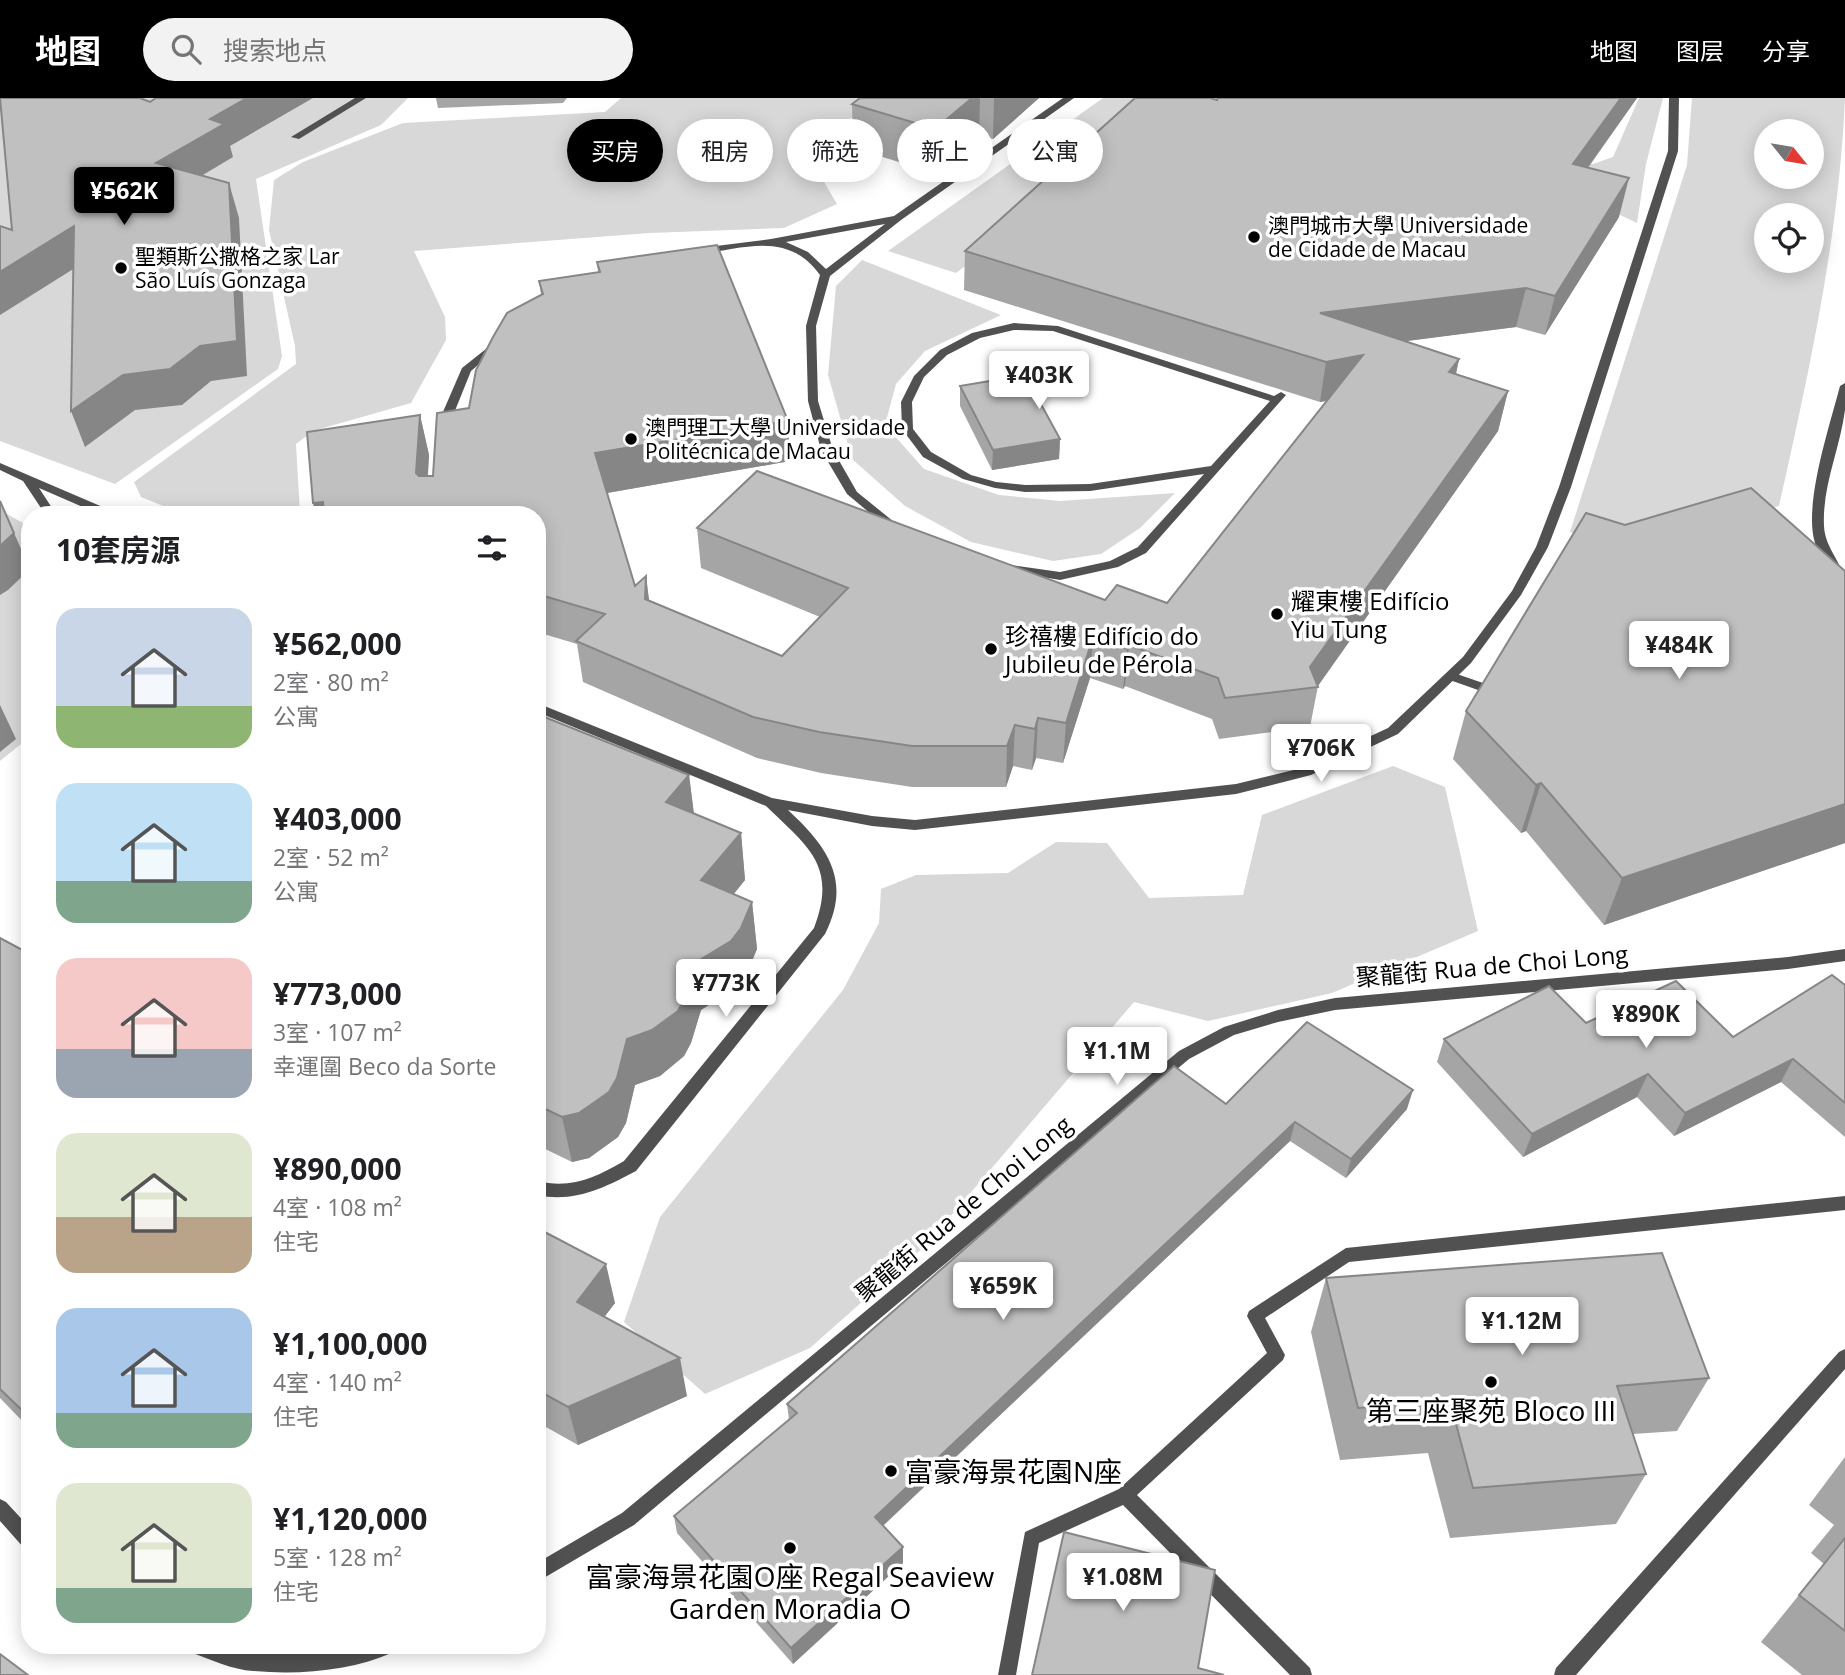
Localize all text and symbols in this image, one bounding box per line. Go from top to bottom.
search box [143,18,633,81]
text: 地图 [35,28,101,73]
icon: search [167,30,205,68]
text: 搜索地点 [223,32,327,68]
text: 地图 [1590,34,1638,67]
text: 图层 [1676,34,1724,67]
text: 分享 [1762,34,1810,67]
chip: 买房 [567,119,663,182]
chip: 租房 [677,119,773,182]
chip: 筛选 [787,119,883,182]
chip: 新上 [897,119,993,182]
chip: 公寓 [1007,119,1103,182]
north arrow [1754,119,1824,189]
map controls [1754,119,1824,273]
pin: ¥562K [75,167,173,227]
text: ¥562K [90,174,158,206]
button: locate [1754,203,1824,273]
place label: 澳門城市大學 Universidade de Cidade de Macau [1268,211,1528,263]
marker: 澳門城市大學 Universidade de Cidade de Macau [1246,229,1262,245]
place label: 聖類斯公撒格之家 Lar São Luís Gonzaga [135,242,340,294]
marker: 聖類斯公撒格之家 Lar São Luís Gonzaga [113,260,129,276]
pin: ¥403K [990,352,1088,411]
text: ¥403K [1005,358,1073,390]
place label: 澳門理工大學 Universidade Politécnica de Macau [645,413,905,465]
marker: 澳門理工大學 Universidade Politécnica de Macau [623,431,639,447]
text: 10套房源 [56,529,180,570]
icon: filters [473,529,511,567]
place label: 耀東樓 Edifício Yiu Tung [1291,584,1449,645]
marker: 耀東樓 Edifício Yiu Tung [1269,606,1285,622]
place label: 珍禧樓 Edifício do Jubileu de Pérola [1003,619,1199,680]
pin: ¥484K [1630,622,1728,681]
text: ¥562,000 [273,623,402,664]
text: ¥484K [1645,628,1713,660]
icon: home [112,636,196,720]
marker: 珍禧樓 Edifício do Jubileu de Pérola [983,641,999,657]
text: 2室 · 80 m² [273,666,389,698]
text: 公寓 [273,700,319,732]
pin: ¥706K [1272,724,1370,784]
text: ¥706K [1287,731,1355,763]
text: ¥403,000 [273,798,402,839]
icon: home [112,811,196,895]
text: 2室 · 52 m² [273,841,389,873]
text: 公寓 [273,875,319,907]
street label: 聚龍街 Rua de Choi Long [1355,937,1629,993]
pin: ¥773K [677,960,775,1019]
text: ¥773K [692,966,760,998]
text: ¥773,000 [273,973,402,1014]
icon: home [112,986,196,1070]
pin: ¥890K [1597,990,1695,1050]
text: ¥890K [1612,997,1680,1029]
text: 3室 · 107 m² [273,1016,402,1048]
pin: ¥1.1M [1068,1028,1166,1087]
text: ¥1.1M [1083,1034,1151,1066]
text: 幸運圍 Beco da Sorte [273,1050,496,1082]
street label: 聚龍街 Rua de Choi Long [848,1108,1078,1308]
text: ¥890,000 [273,1148,402,1189]
icon: home [112,1161,196,1245]
text: 4室 · 108 m² [273,1191,402,1223]
text: 住宅 [273,1225,319,1257]
pin: ¥659K [954,1262,1052,1322]
text: ¥659K [969,1269,1037,1301]
pin: ¥1.12M [1465,1298,1579,1357]
text: ¥1.12M [1482,1304,1562,1336]
text: ¥1,100,000 [273,1323,427,1364]
icon: home [112,1336,196,1420]
text: 4室 · 140 m² [273,1366,402,1398]
marker: 第三座聚苑 Bloco III [1483,1374,1499,1390]
place label: 第三座聚苑 Bloco III [1366,1391,1616,1429]
text: 住宅 [273,1400,319,1432]
place label: 富豪海景花園N座 [905,1452,1122,1490]
marker: 富豪海景花園N座 [883,1463,899,1479]
text: ¥1,120,000 [273,1498,427,1539]
icon: home [112,1511,196,1595]
marker: 富豪海景花園O座 Regal Seaview Garden Moradia O [782,1540,798,1556]
text: 5室 · 128 m² [273,1541,402,1573]
pin: ¥1.08M [1066,1554,1180,1613]
place label: 富豪海景花園O座 Regal Seaview Garden Moradia O [586,1557,994,1627]
text: ¥1.08M [1083,1560,1163,1592]
text: 住宅 [273,1575,319,1607]

